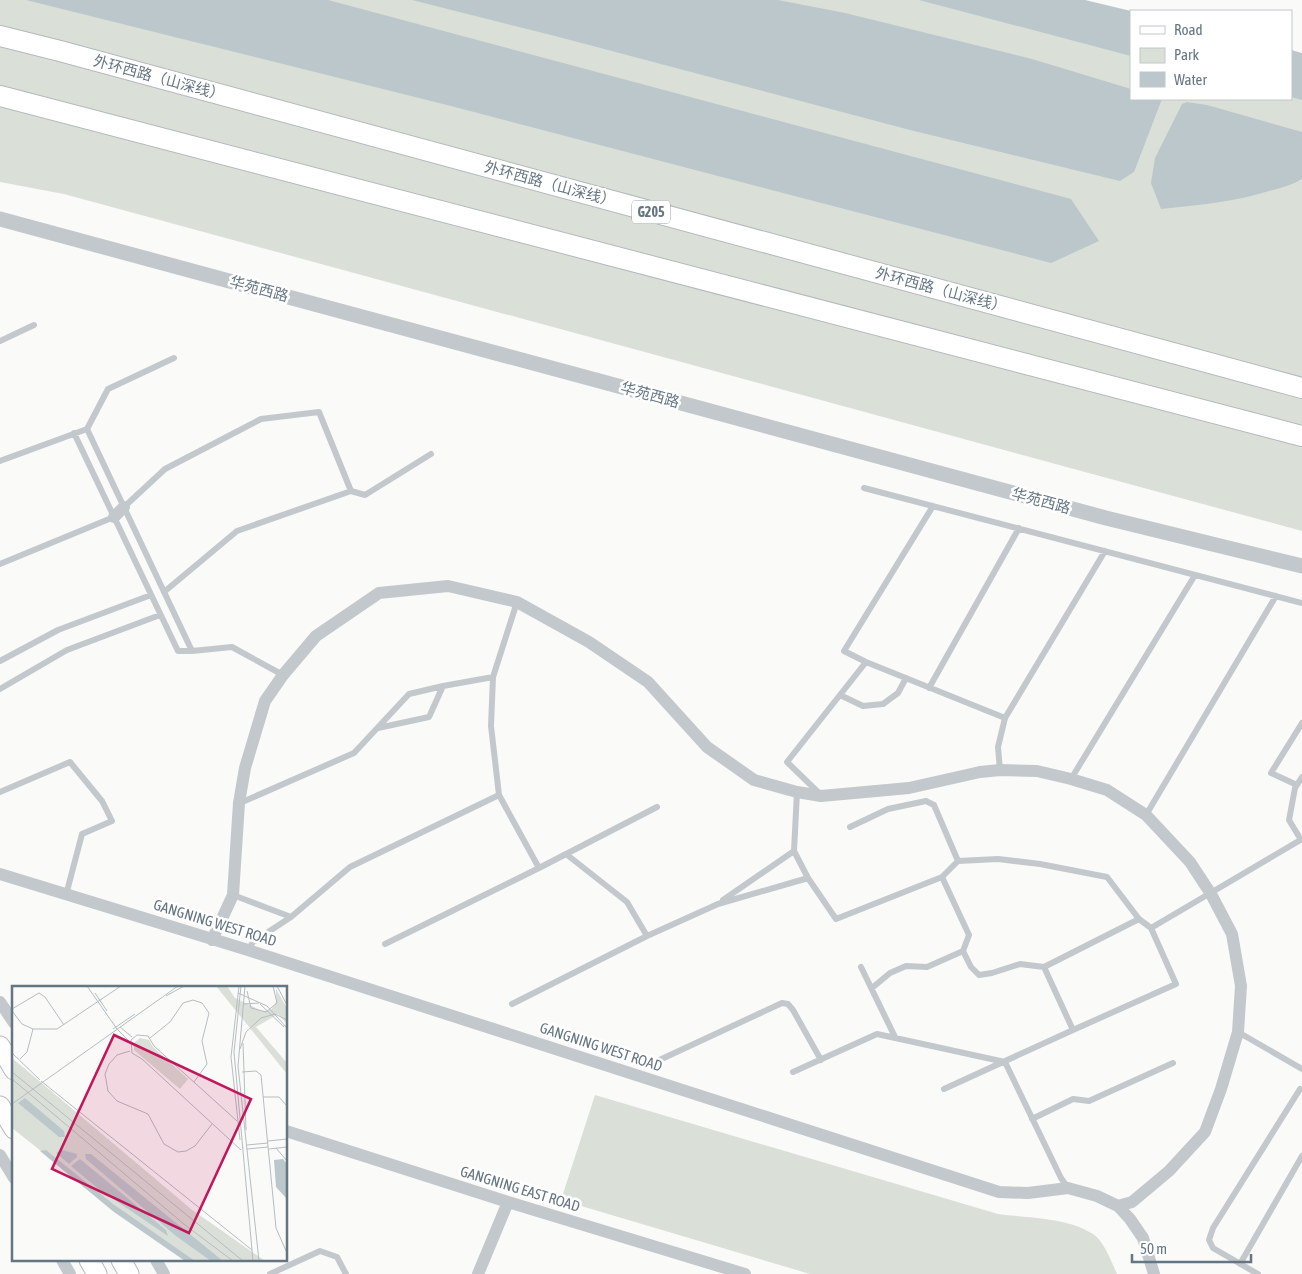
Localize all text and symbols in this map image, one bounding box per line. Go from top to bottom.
legend [1130,10,1292,100]
text: Road [1174,21,1203,38]
text: Park [1174,46,1199,63]
street label: 外环西路（山深线） [92,52,227,103]
text: Water [1174,71,1207,88]
street label: 外环西路（山深线） [483,158,618,209]
road number: G205 [632,200,670,223]
street label: 外环西路（山深线） [874,264,1009,315]
street label: 华苑西路 [228,273,290,304]
street label: 华苑西路 [619,379,681,410]
street label: 华苑西路 [1010,485,1072,516]
street label: GANGNING WEST ROAD [152,896,279,949]
inset map [12,986,288,1262]
street label: GANGNING WEST ROAD [538,1019,665,1074]
street label: GANGNING EAST ROAD [458,1162,582,1215]
scale bar [1132,1232,1251,1264]
text: 50 m [1140,1240,1167,1257]

